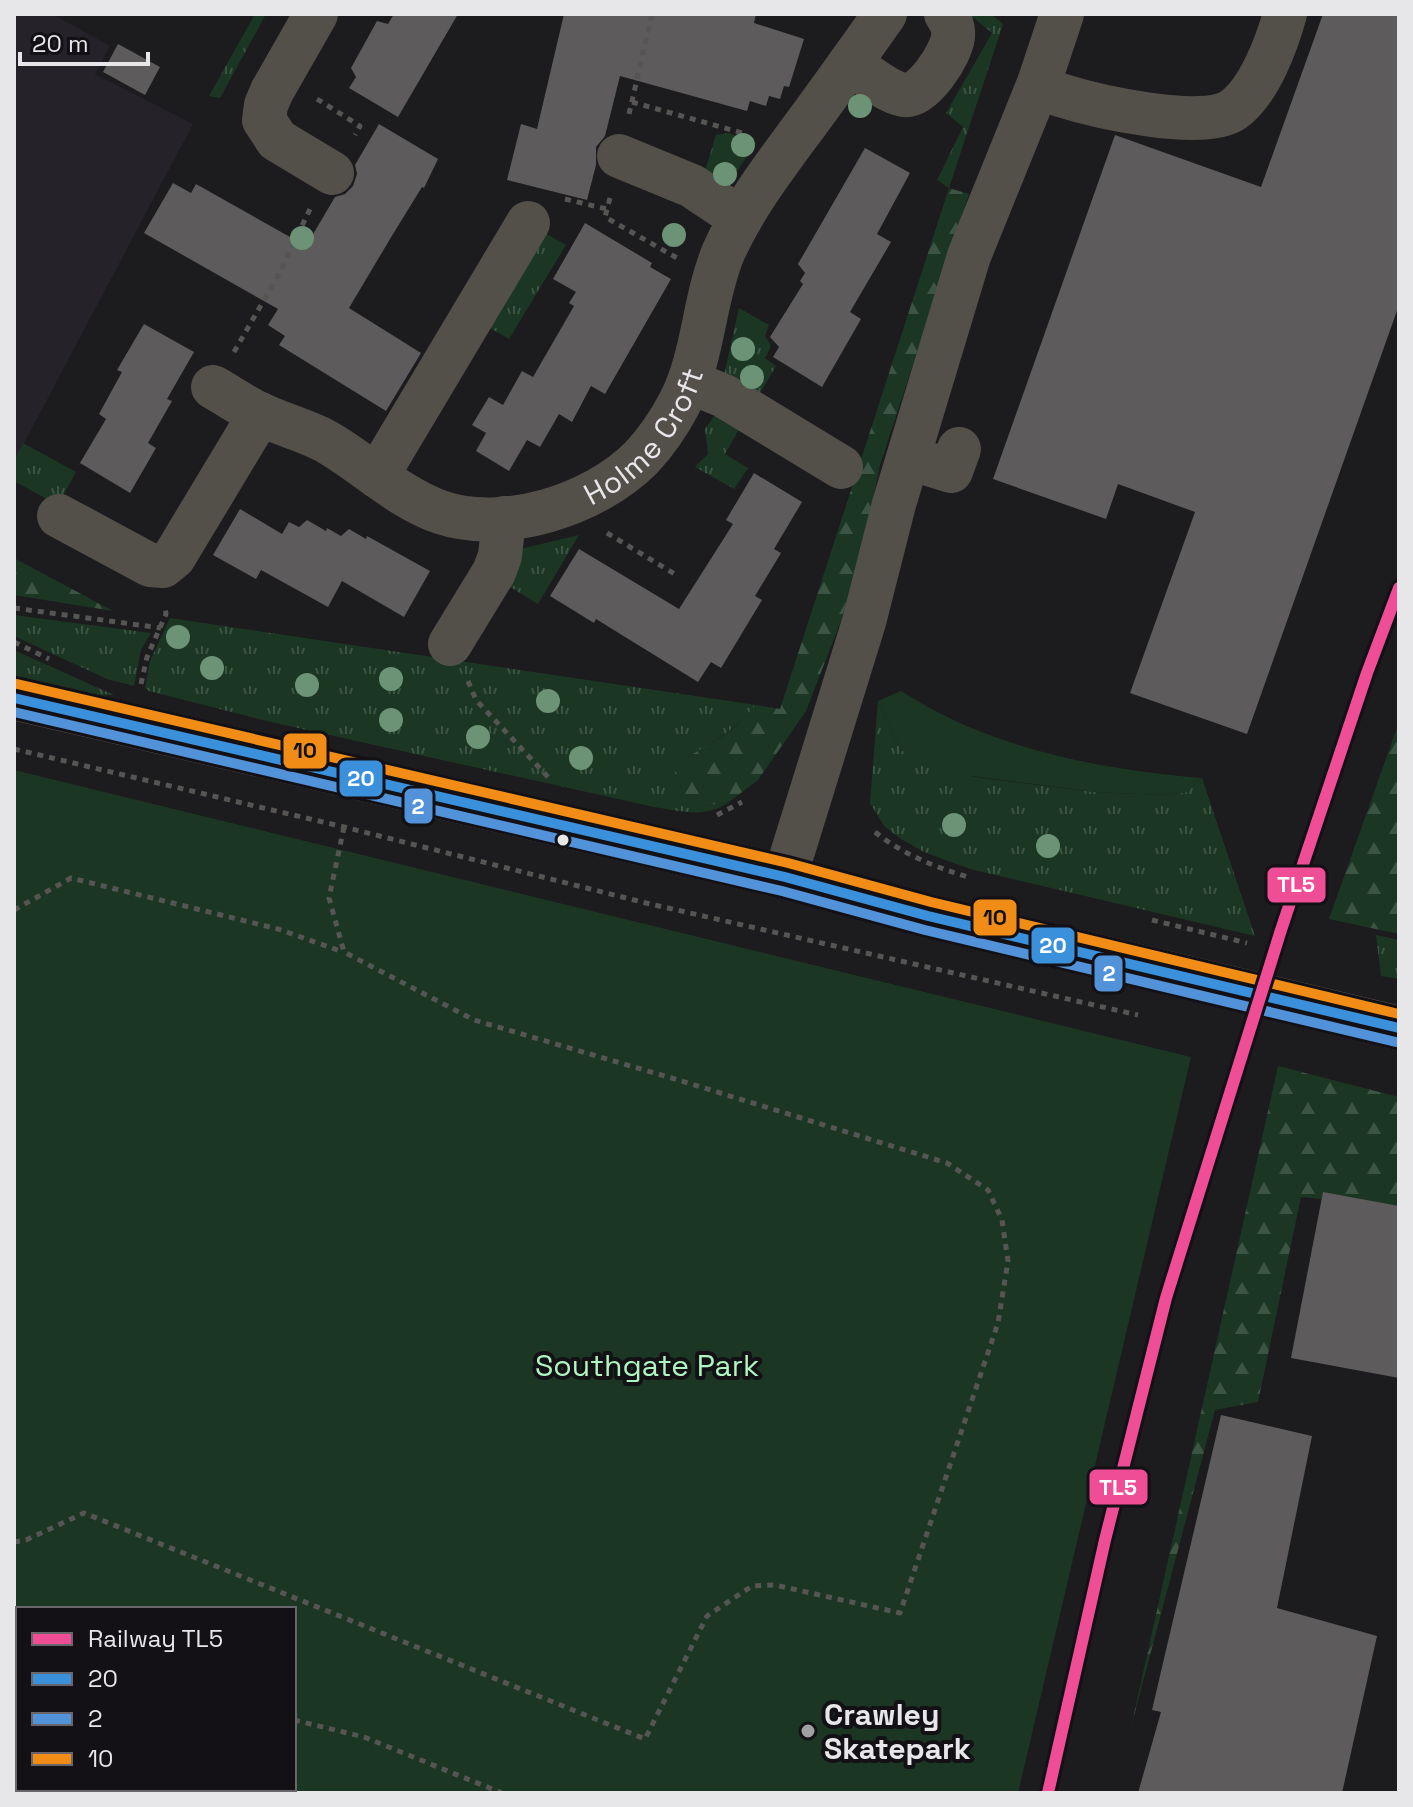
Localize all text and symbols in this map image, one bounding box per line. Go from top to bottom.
scale bar [20,16,148,66]
text: 20 m [32,28,89,59]
street label: Holme Croft [577,363,712,513]
line badge: 10 [282,732,328,770]
text: 10 [293,736,317,764]
line badge: 20 [338,759,384,798]
text: 20 [347,764,375,792]
line badge: 2 [403,787,434,825]
text: 2 [411,792,425,820]
unlabelled marker [555,832,571,848]
line badge: TL5 [1266,866,1327,904]
text: TL5 [1277,870,1315,898]
line badge: 10 [972,898,1018,937]
text: 10 [983,903,1007,931]
line badge: 20 [1030,926,1076,965]
text: 20 [1039,931,1067,959]
line badge: 2 [1093,954,1124,993]
text: 2 [1102,959,1116,987]
park label: Southgate Park [535,1346,759,1385]
line badge: TL5 [1088,1468,1149,1506]
text: TL5 [1099,1473,1137,1501]
legend [16,1607,296,1791]
text: Railway TL5 [88,1623,223,1654]
text: 20 [88,1663,118,1694]
place label: Crawley Skatepark [824,1695,971,1768]
text: 2 [88,1703,102,1734]
marker: Crawley Skatepark [799,1722,817,1740]
text: 10 [88,1743,113,1774]

